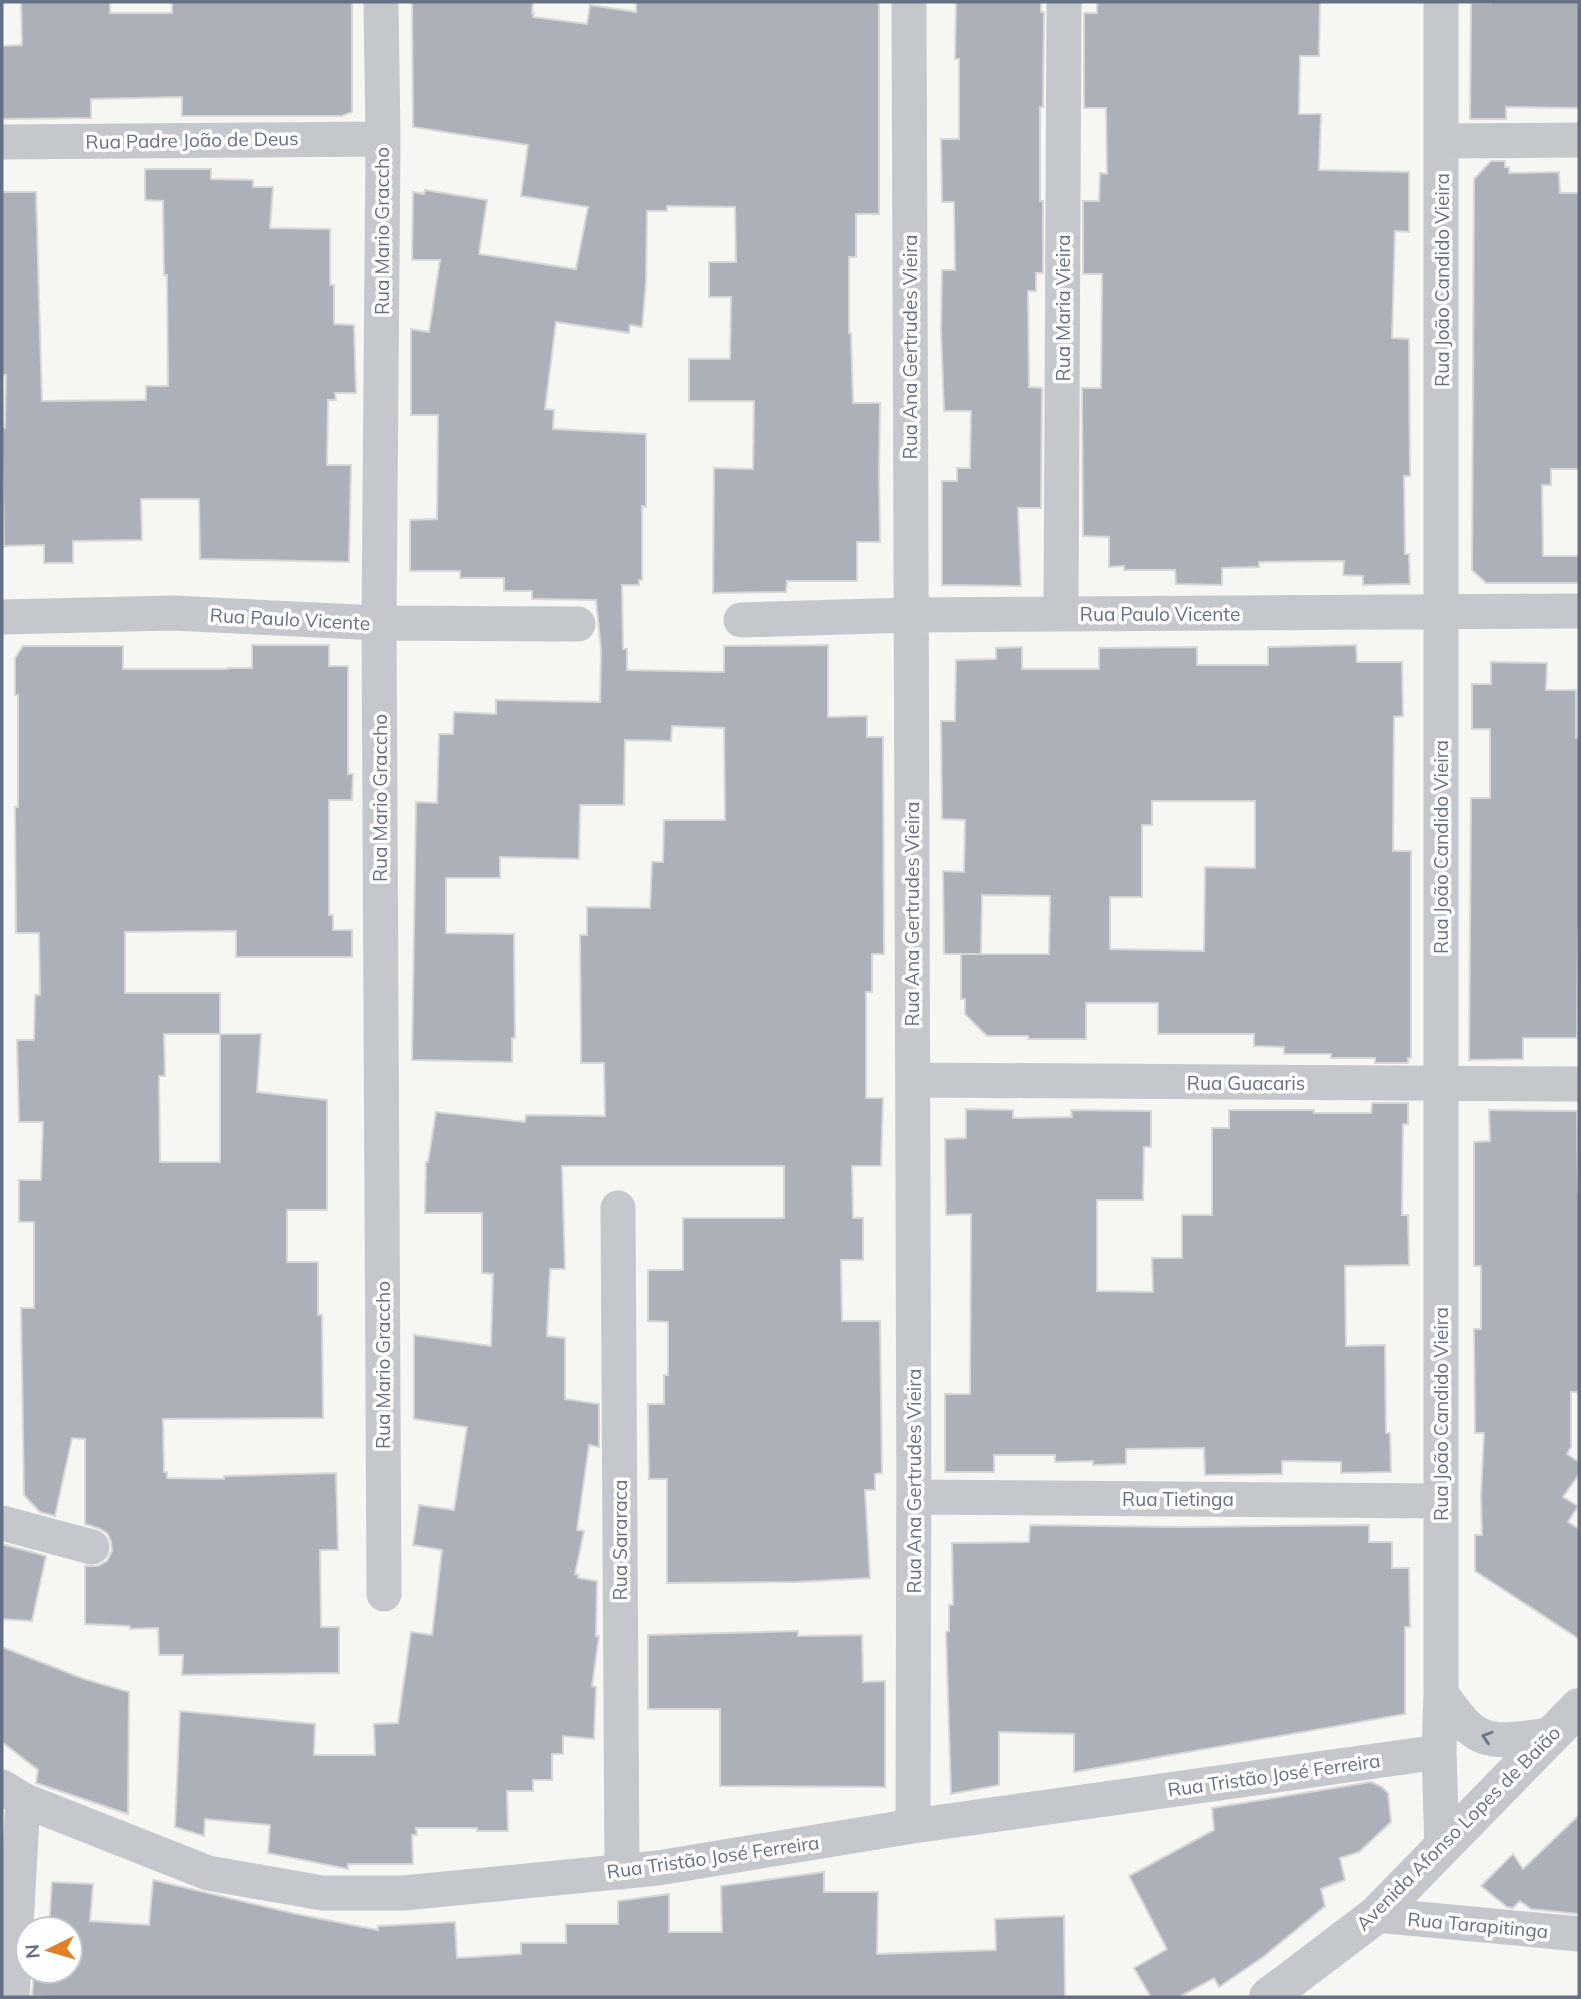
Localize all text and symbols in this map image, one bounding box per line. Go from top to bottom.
street label: Rua Padre João de Deus [85,126,299,154]
street label: Rua Mario Graccho [370,147,394,315]
street label: Rua João Candido Vieira [1430,173,1454,387]
street label: Rua Ana Gertrudes Vieira [898,234,922,460]
street label: Rua Maria Vieira [1051,235,1075,381]
street label: Rua Paulo Vicente [1080,602,1240,626]
street label: Rua Paulo Vicente [209,603,371,635]
street label: Rua Mario Graccho [368,714,392,882]
street label: Rua João Candido Vieira [1429,740,1453,954]
street label: Rua Ana Gertrudes Vieira [900,801,924,1027]
street label: Rua Guacaris [1187,1071,1305,1095]
street label: Rua Mario Graccho [371,1281,395,1449]
street label: Rua João Candido Vieira [1429,1307,1453,1521]
street label: Rua Ana Gertrudes Vieira [902,1368,926,1594]
street label: Rua Sararaca [608,1480,632,1600]
street label: Rua Tietinga [1122,1487,1234,1511]
street label: Avenida Afonso Lopes de Baião [1351,1721,1565,1935]
one-way arrow [1482,1730,1494,1745]
street label: Rua Tristão José Ferreira [1166,1748,1382,1802]
street label: Rua Tristão José Ferreira [605,1830,821,1884]
street label: Rua Tarapitinga [1407,1907,1549,1943]
north arrow [14,1915,84,1985]
text: N [19,1943,45,1960]

